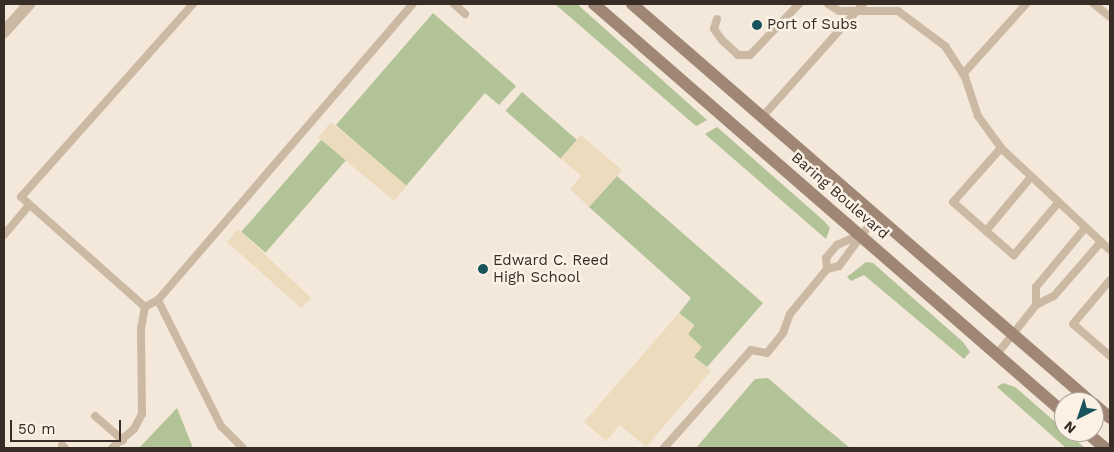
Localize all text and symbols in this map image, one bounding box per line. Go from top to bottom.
place label: Port of Subs [767,16,858,34]
marker: Port of Subs [751,19,763,31]
street label: Baring Boulevard [788,149,892,243]
place label: Edward C. Reed High School [493,251,609,286]
marker: Edward C. Reed High School [477,263,489,275]
north arrow [1054,392,1104,442]
scale bar [12,410,124,442]
text: N [1061,418,1079,437]
text: 50 m [18,420,55,438]

